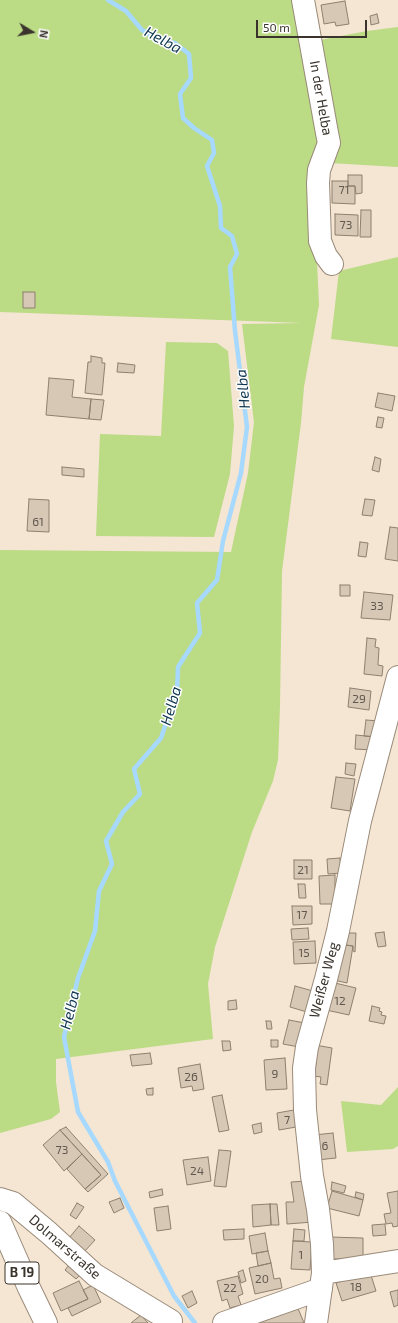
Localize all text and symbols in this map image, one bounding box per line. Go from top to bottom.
north arrow [12,12,52,52]
scale bar [258,12,369,38]
text: 50 m [263,20,290,34]
water label: Helba [141,23,185,57]
text: N [37,29,51,39]
street label: In der Helba [306,59,336,137]
house number: 71 [339,183,349,197]
house number: 73 [340,218,352,232]
water label: Helba [232,368,254,410]
house number: 61 [32,515,44,529]
house number: 33 [370,599,384,613]
water label: Helba [157,684,185,728]
house number: 29 [352,692,366,706]
house number: 21 [297,863,309,877]
house number: 17 [297,908,307,922]
street label: Weißer Weg [306,940,342,1020]
house number: 15 [298,946,310,960]
water label: Helba [56,989,84,1031]
house number: 12 [334,994,346,1008]
house number: 9 [272,1067,278,1081]
house number: 26 [184,1070,198,1084]
house number: 7 [284,1113,290,1127]
house number: 6 [322,1139,328,1153]
house number: 73 [56,1143,68,1157]
house number: 24 [190,1164,204,1178]
street label: Dolmarstraße [26,1211,104,1283]
house number: 1 [299,1248,303,1262]
road number: B 19 [5,1262,39,1284]
house number: 20 [255,1272,269,1286]
house number: 18 [350,1280,362,1294]
house number: 22 [223,1281,237,1295]

